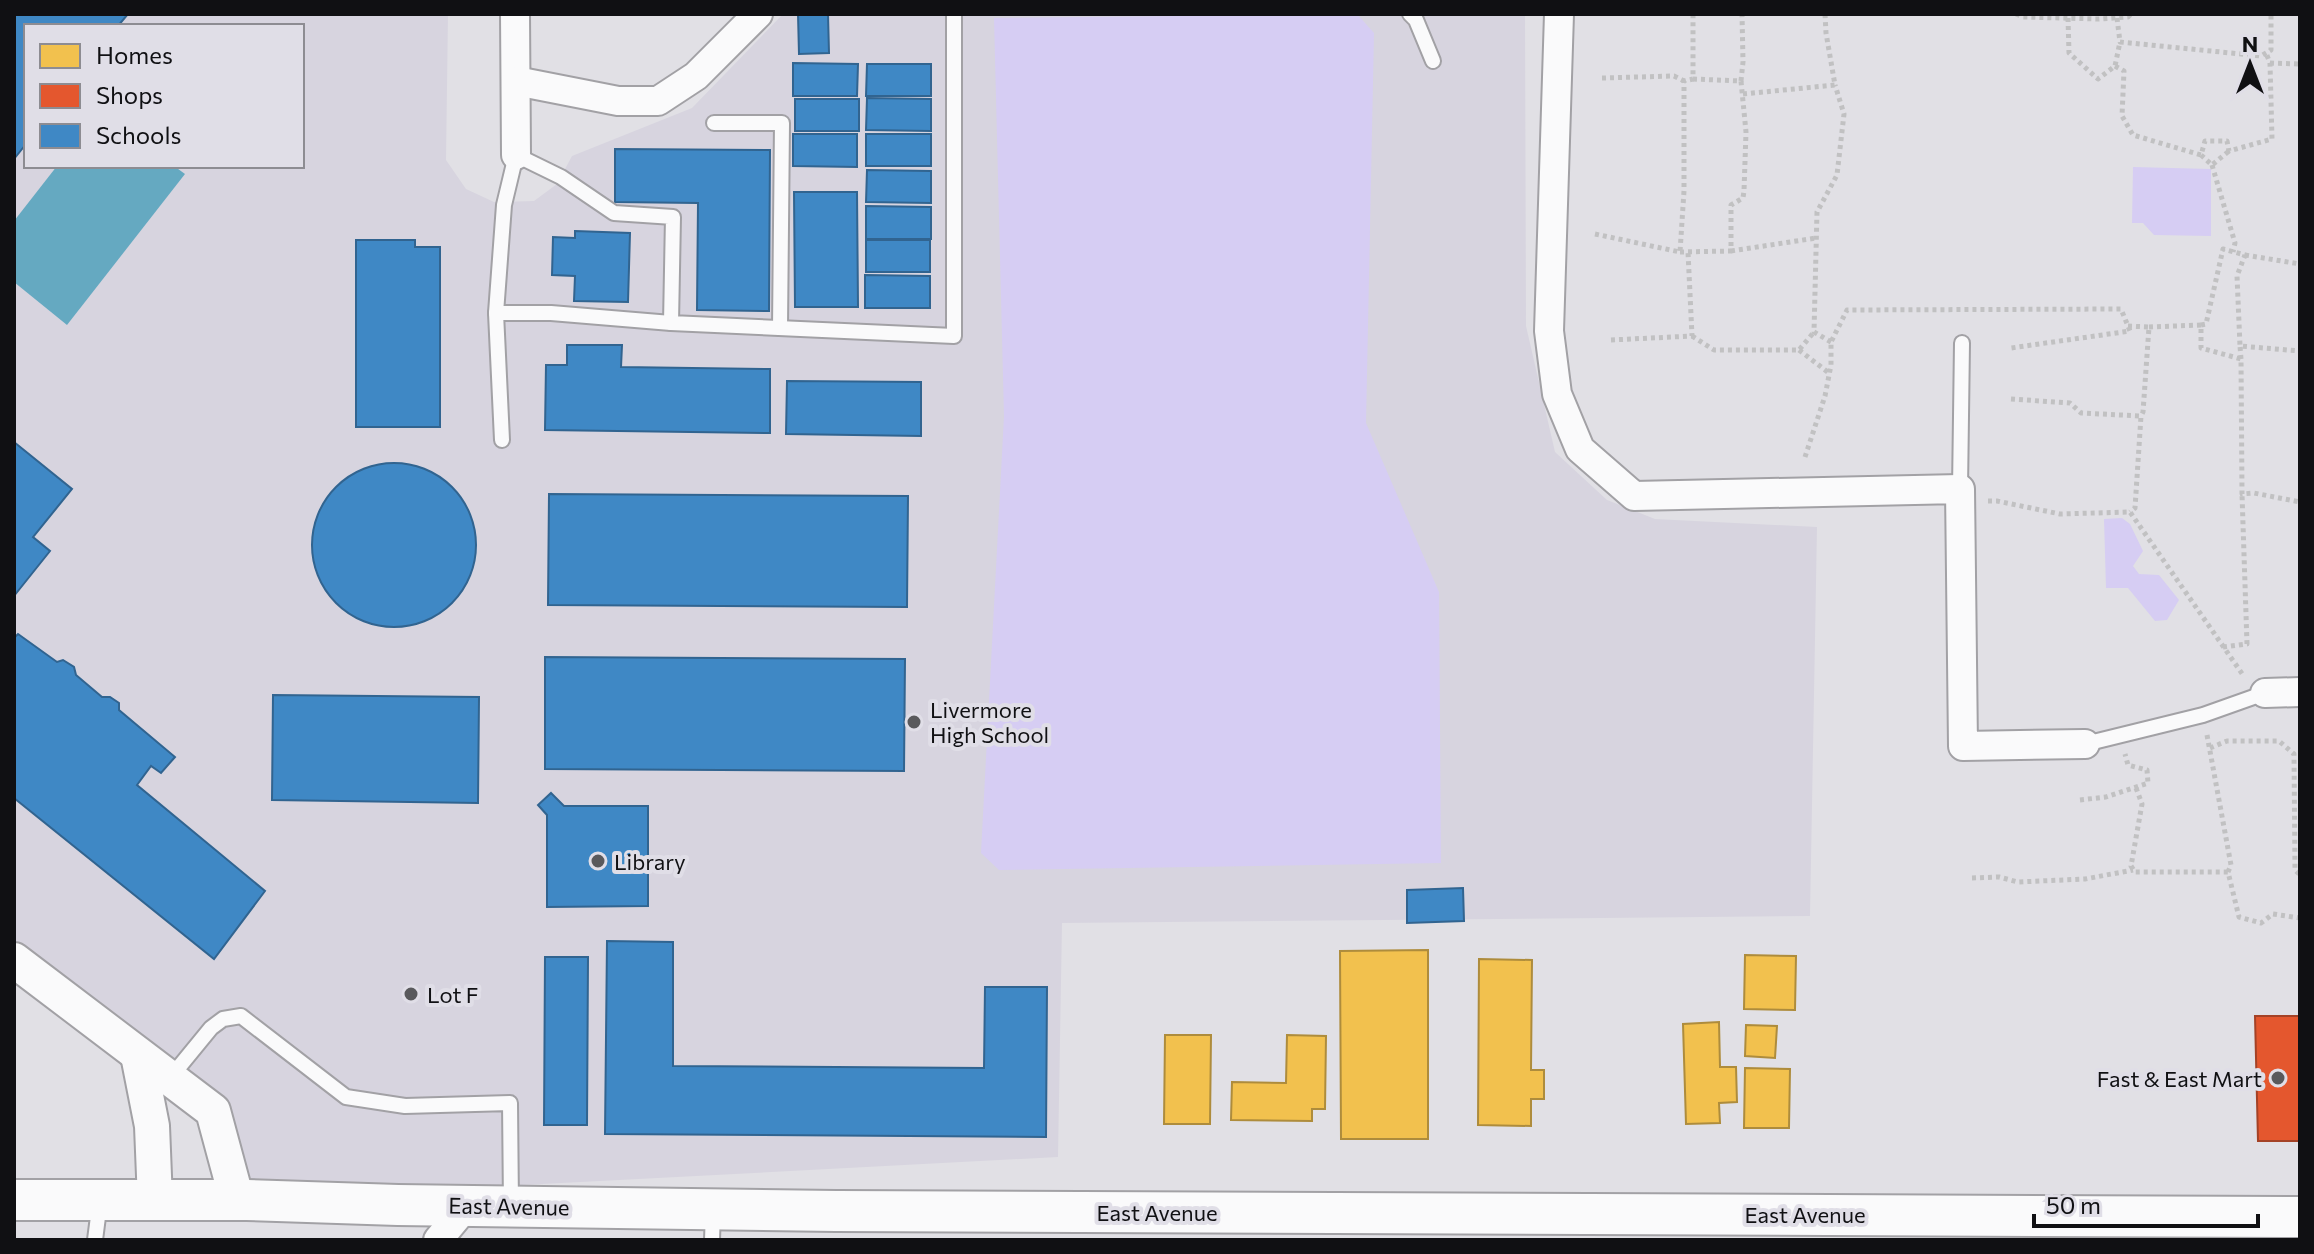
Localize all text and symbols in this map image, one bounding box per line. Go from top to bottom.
legend [24,24,304,168]
north arrow [2210,24,2290,104]
text: N [2242,30,2258,57]
text: Homes [96,40,173,69]
text: Shops [96,80,163,109]
text: Schools [96,120,181,149]
place label: Livermore High School [930,696,1049,748]
marker: Livermore High School [905,713,923,731]
place label: Library [614,848,686,875]
marker: Library [589,852,607,870]
place label: Lot F [427,981,478,1008]
marker: Lot F [402,985,420,1003]
place label: Fast & East Mart [2097,1065,2262,1092]
marker: Fast & East Mart [2269,1069,2287,1087]
scale bar [2034,1178,2258,1228]
text: 50 m [2046,1190,2101,1219]
street label: East Avenue [448,1191,570,1221]
street label: East Avenue [1096,1199,1218,1226]
street label: East Avenue [1744,1201,1866,1228]

